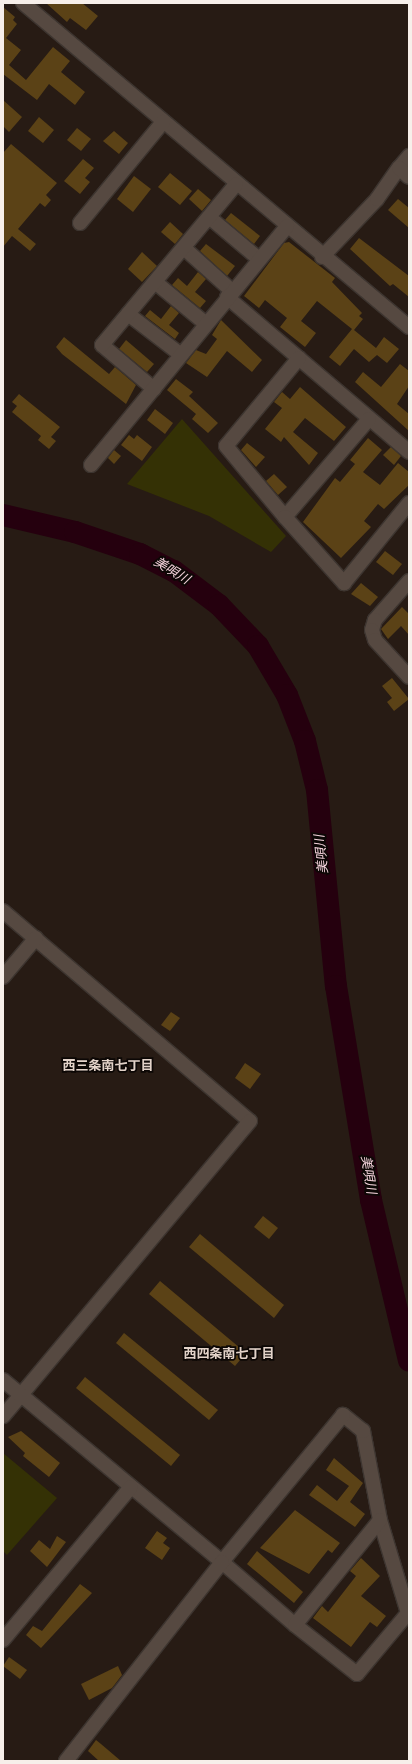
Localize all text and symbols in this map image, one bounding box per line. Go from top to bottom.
water label: 美唄川 [150,555,192,589]
water label: 美唄川 [313,834,333,874]
district label: 西三条南七丁目 [63,1059,153,1075]
water label: 美唄川 [356,1155,378,1195]
district label: 西四条南七丁目 [184,1347,274,1363]

